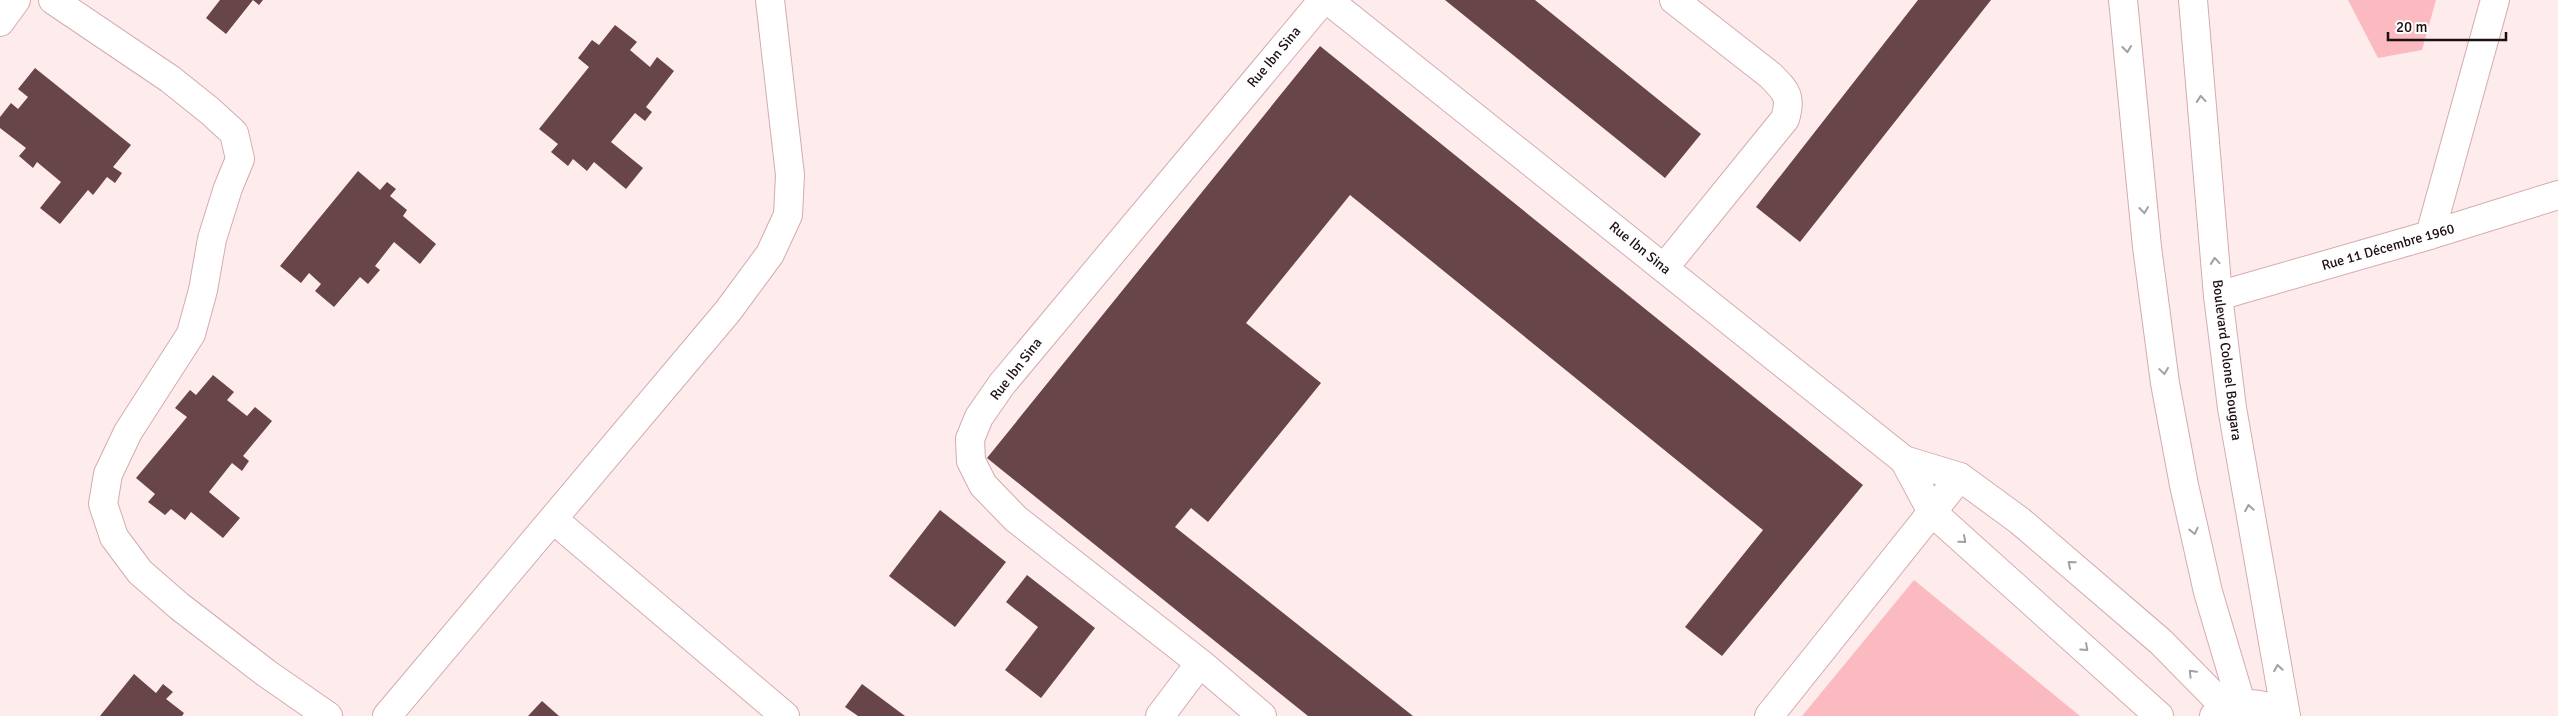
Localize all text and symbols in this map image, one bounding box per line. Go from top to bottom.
scale bar [2388,10,2506,42]
text: 20 m [2396,18,2427,36]
street label: Rue Ibn Sina [1244,23,1304,91]
one-way arrow [2121,45,2132,53]
one-way arrow [2196,94,2207,102]
one-way arrow [2138,206,2149,214]
street label: Rue Ibn Sina [1606,218,1674,278]
street label: Rue 11 Décembre 1960 [2320,220,2456,274]
one-way arrow [2210,256,2221,264]
street label: Boulevard Colonel Bougara [2209,279,2245,441]
street label: Rue Ibn Sina [986,334,1046,404]
one-way arrow [2158,368,2169,376]
one-way arrow [2244,504,2254,512]
one-way arrow [2188,527,2199,536]
one-way arrow [1958,534,1967,543]
one-way arrow [2068,561,2077,570]
one-way arrow [2079,642,2088,651]
one-way arrow [2273,664,2283,672]
one-way arrow [2189,670,2198,679]

